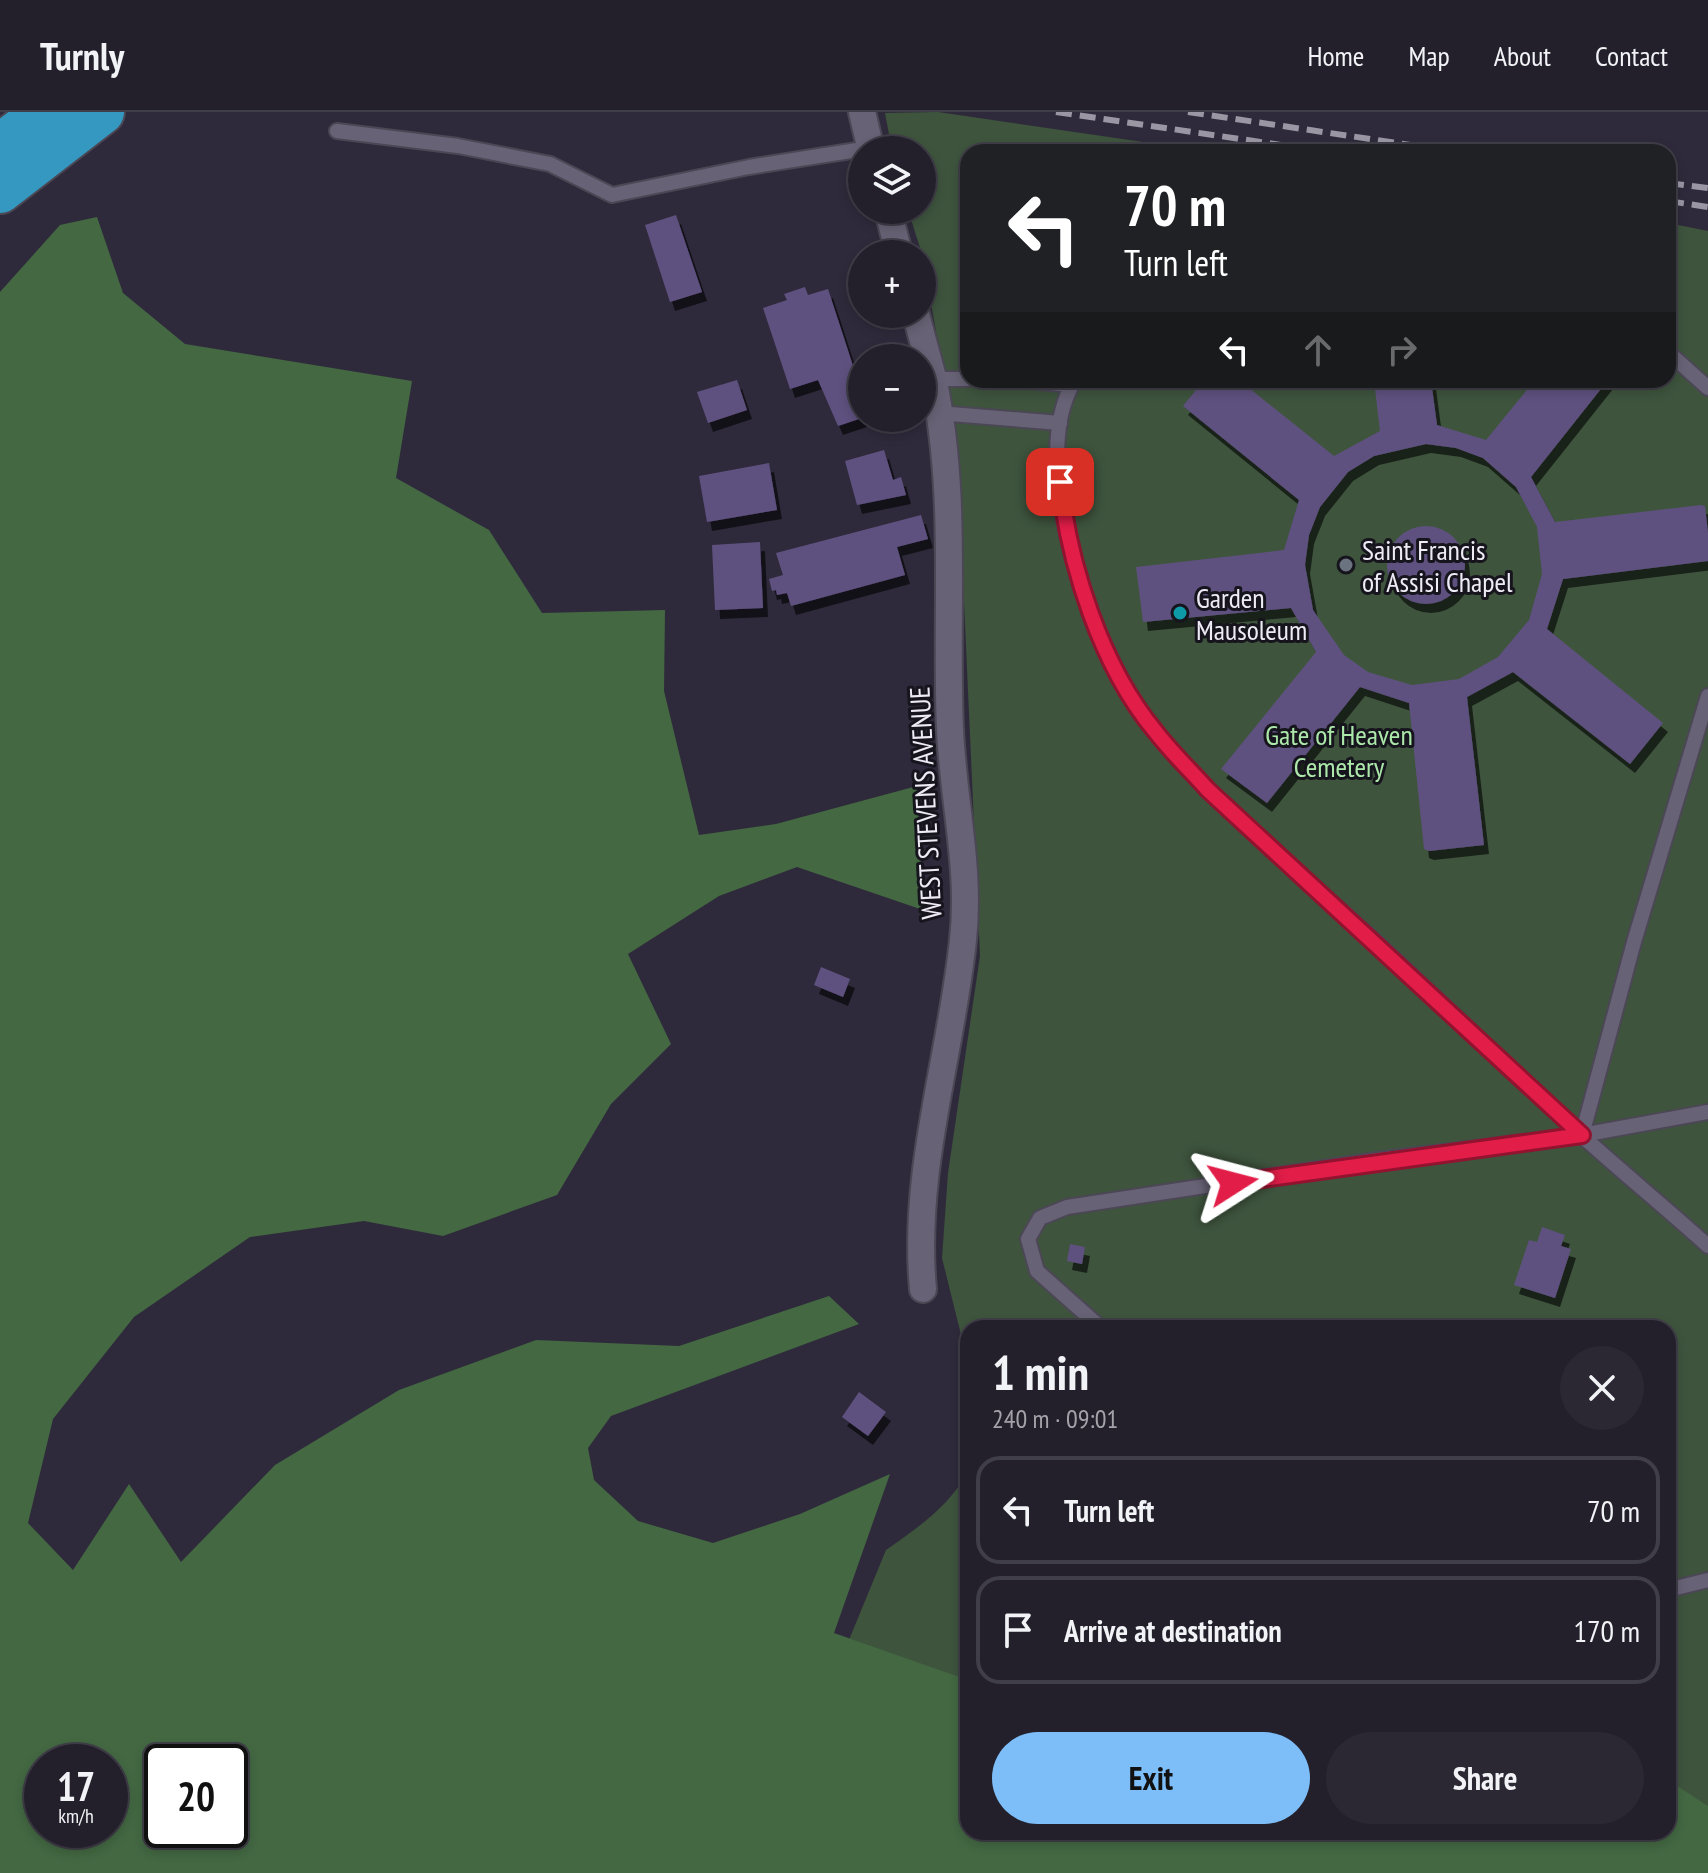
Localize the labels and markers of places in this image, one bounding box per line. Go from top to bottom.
pin [1026,448,1094,516]
place label: Saint Francis of Assisi Chapel [1362,531,1513,600]
marker: Saint Francis of Assisi Chapel [1337,556,1355,574]
place label: Garden Mausoleum [1196,579,1307,648]
marker: Garden Mausoleum [1171,604,1189,622]

